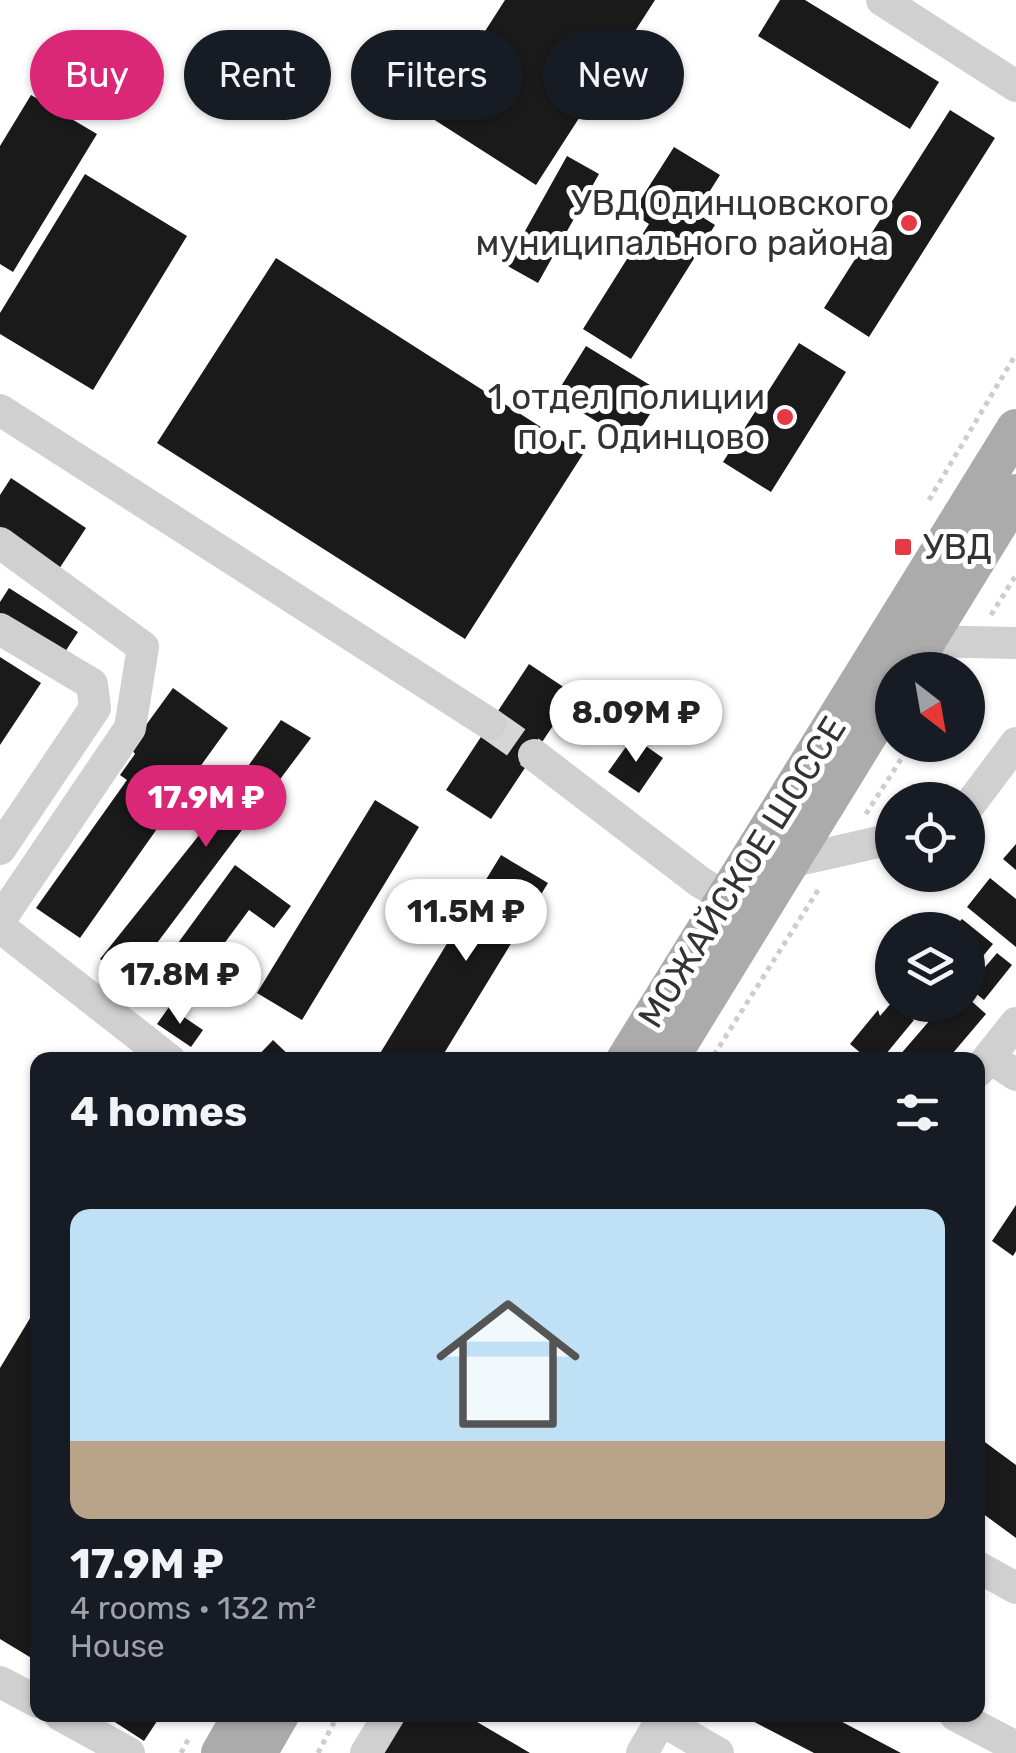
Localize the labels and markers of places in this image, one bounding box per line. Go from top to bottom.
place label: УВД Одинцовского муниципального района [476,182,889,264]
marker: УВД Одинцовского муниципального района [898,212,920,234]
place label: 1 отдел полиции по г. Одинцово [488,376,765,458]
marker: 1 отдел полиции по г. Одинцово [774,406,796,428]
place label: УВД [923,526,992,568]
marker: УВД [892,536,914,558]
pin: 8.09M ₽ [544,680,728,765]
pin: 17.9M ₽ [114,765,298,850]
pin: 11.5M ₽ [374,879,558,964]
pin: 17.8M ₽ [88,942,272,1027]

